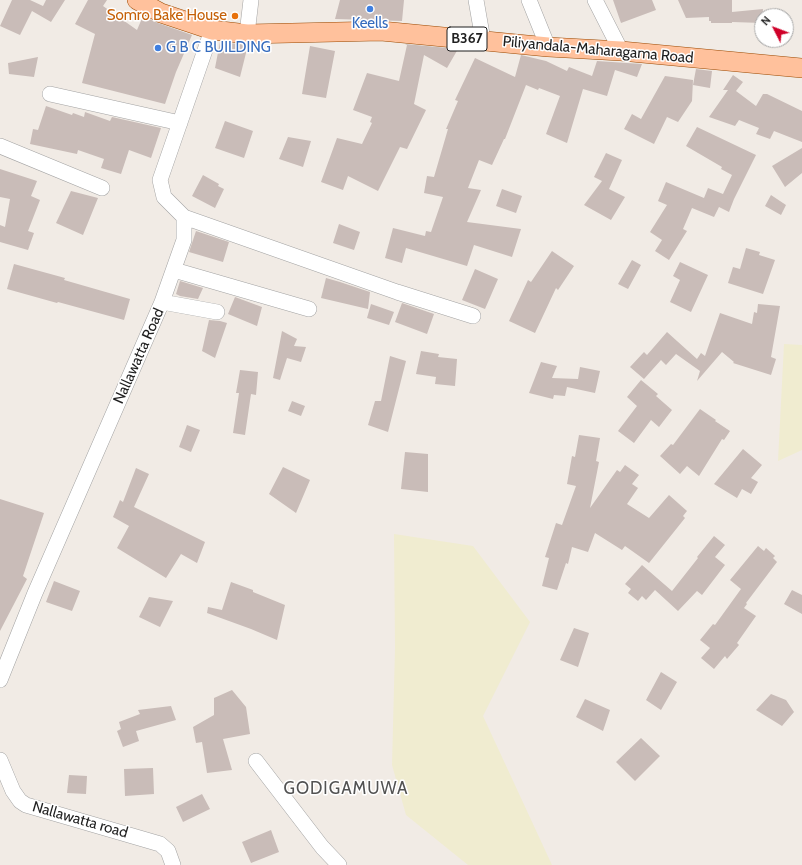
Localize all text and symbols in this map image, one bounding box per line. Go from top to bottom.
marker: Keells [365,4,375,14]
place label: Somro Bake House [107,7,227,25]
north arrow [754,8,794,48]
marker: Somro Bake House [230,11,240,21]
text: N [758,13,774,28]
place label: Keells [352,15,388,33]
road number: B367 [447,27,487,51]
street label: Piliyandala-Maharagama Road [502,33,694,67]
place label: G B C BUILDING [166,39,271,57]
marker: G B C BUILDING [153,43,163,53]
street label: Nallawatta Road [110,305,168,407]
district label: GODIGAMUWA [283,779,409,799]
street label: Nallawatta road [30,798,130,842]

